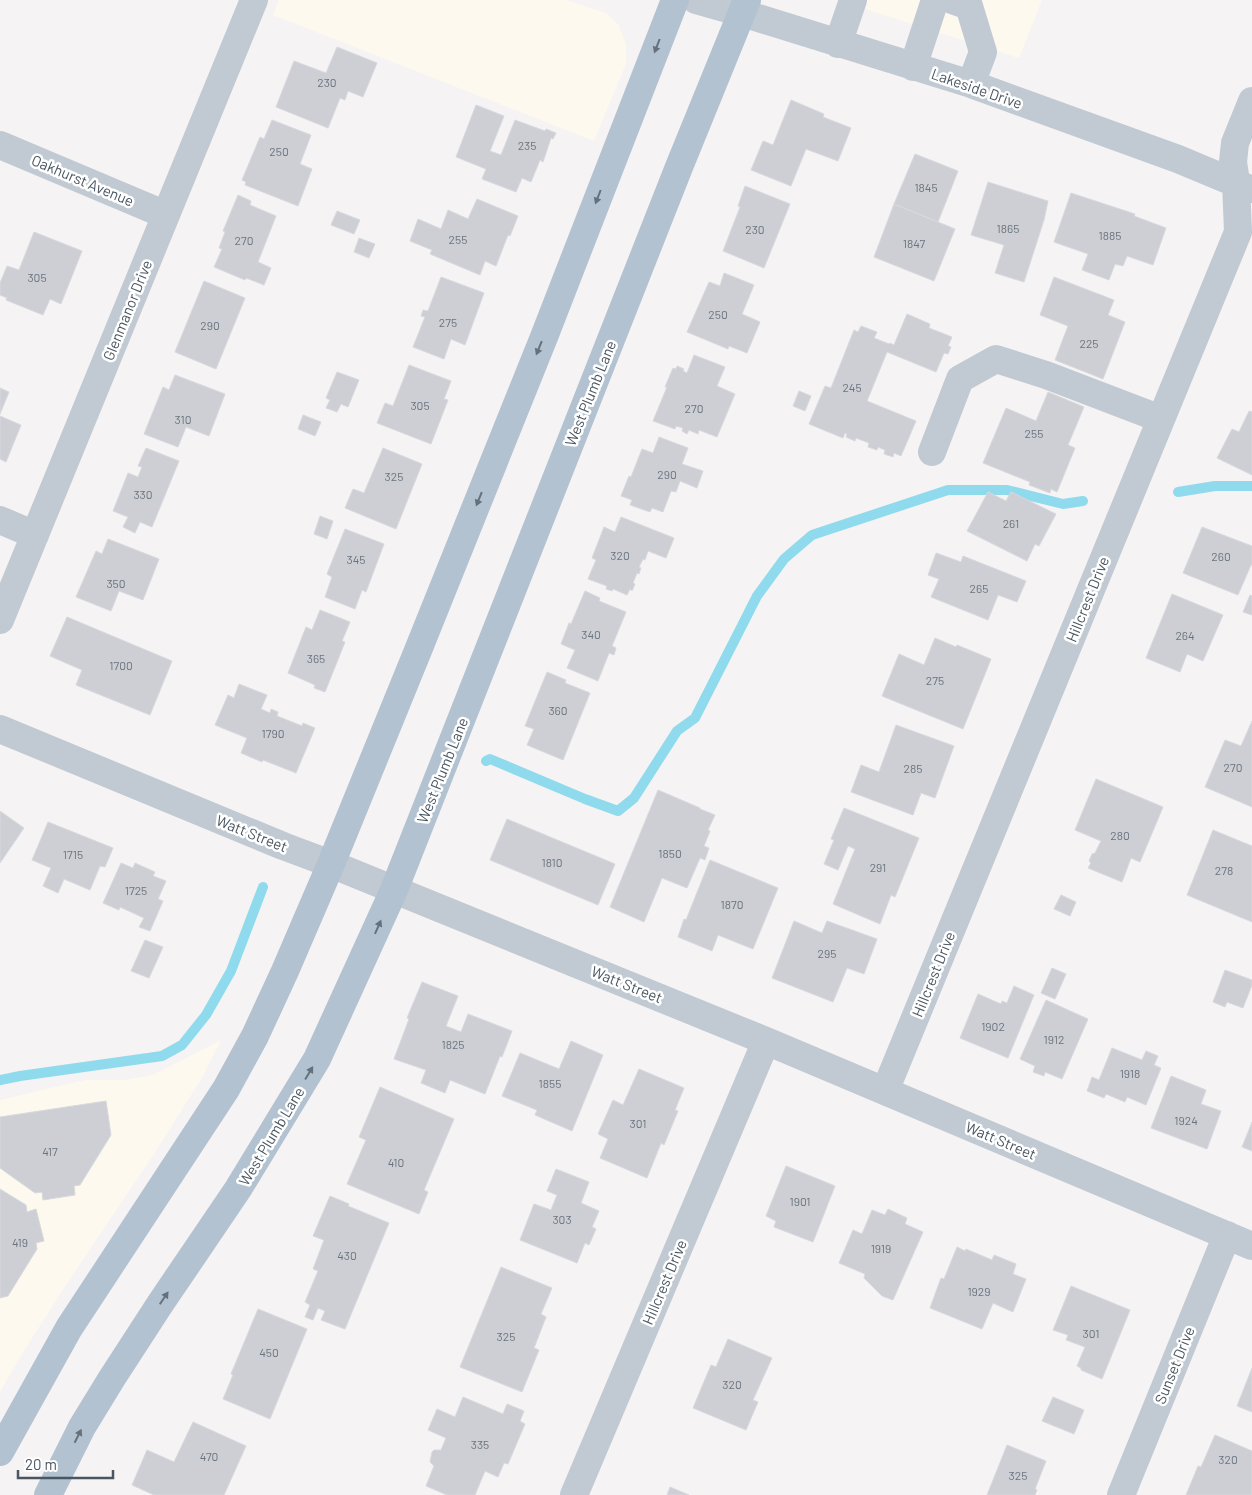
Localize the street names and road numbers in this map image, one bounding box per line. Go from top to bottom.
street label: Lakeside Drive [929,64,1025,112]
street label: Oakhurst Avenue [29,150,137,210]
street label: Glenmanor Drive [99,257,155,363]
street label: West Plumb Lane [561,338,619,448]
street label: Hillcrest Drive [1062,554,1112,644]
street label: West Plumb Lane [413,715,471,825]
street label: Watt Street [214,811,290,855]
street label: Hillcrest Drive [908,929,958,1019]
street label: Watt Street [589,962,665,1006]
street label: West Plumb Lane [234,1083,308,1189]
street label: Watt Street [963,1117,1039,1163]
street label: Hillcrest Drive [638,1237,690,1327]
street label: Sunset Drive [1150,1324,1198,1406]

